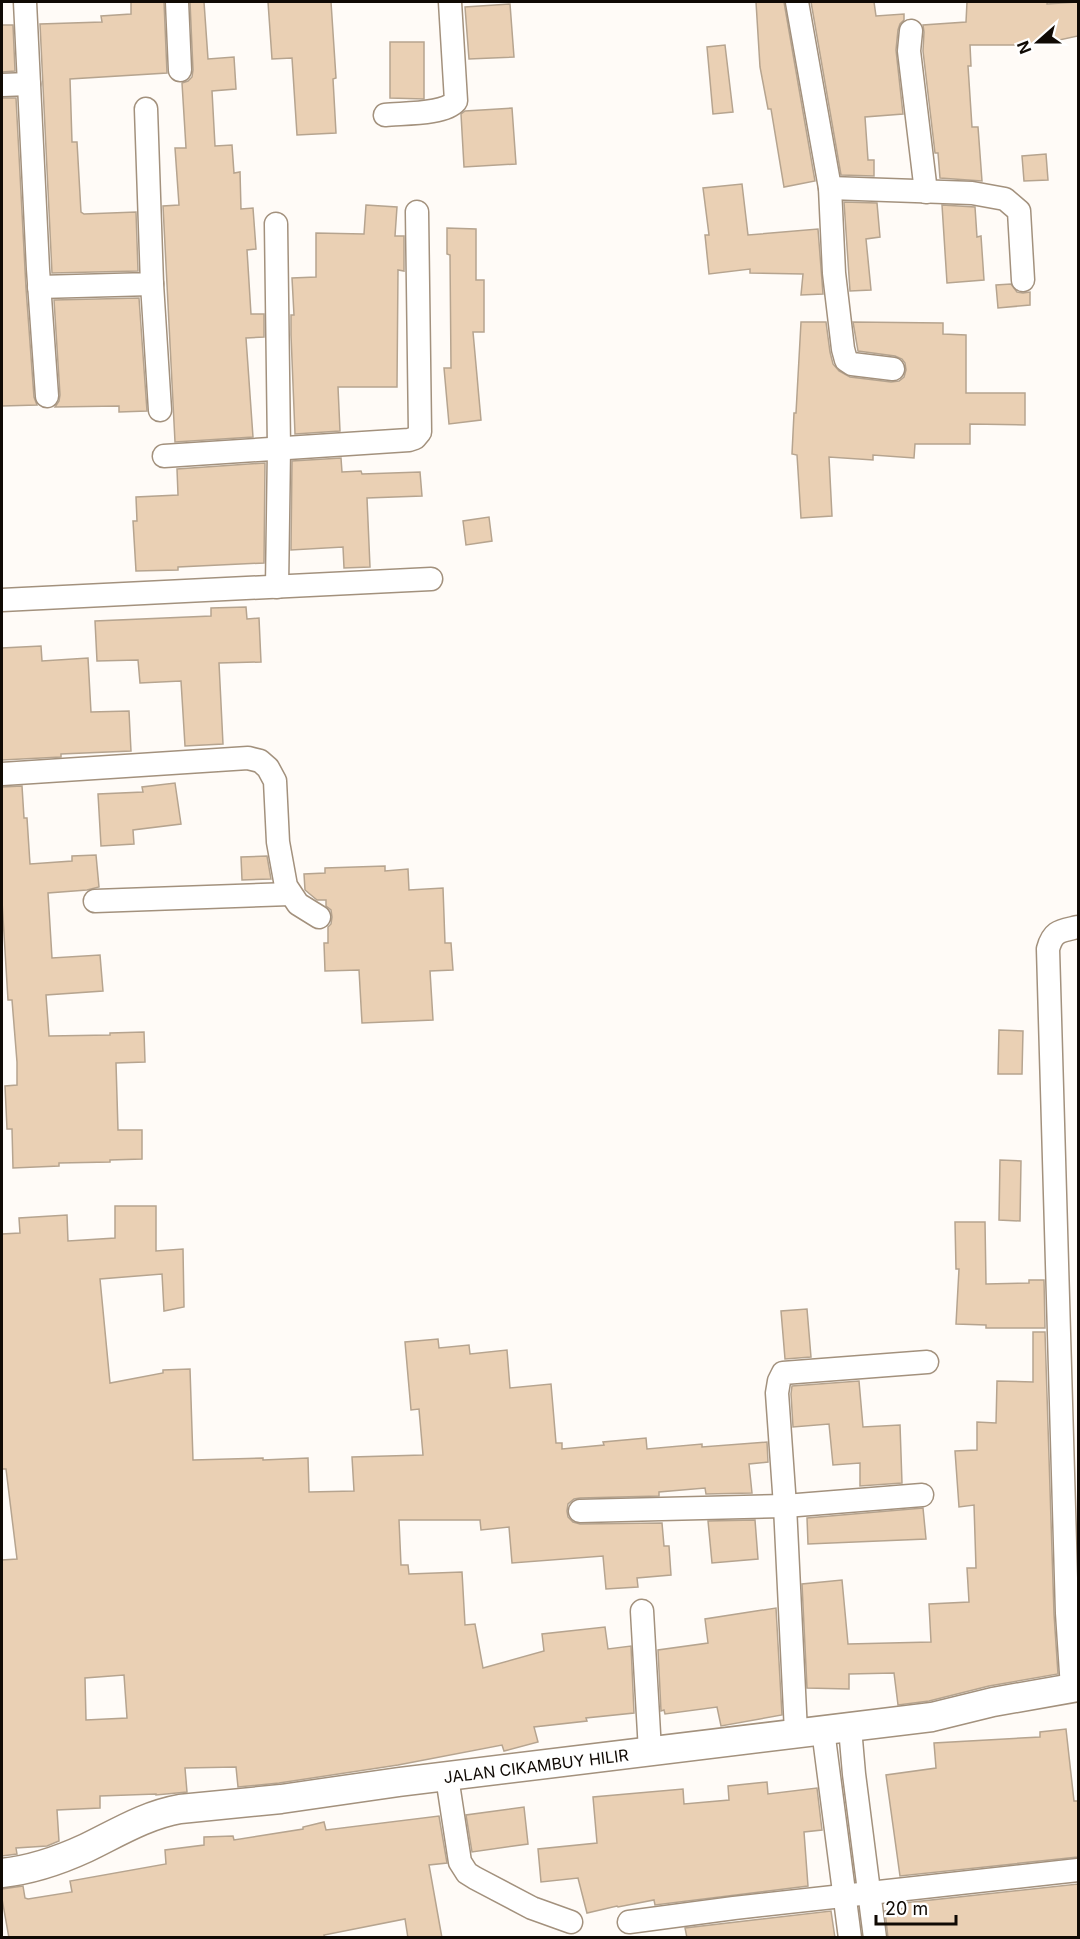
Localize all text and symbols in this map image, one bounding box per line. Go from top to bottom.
north arrow [1008,12,1068,72]
text: N [1012,38,1036,57]
street label: JALAN CIKAMBUY HILIR [442,1745,630,1787]
scale bar [876,1888,956,1926]
text: 20 m [885,1898,928,1919]

